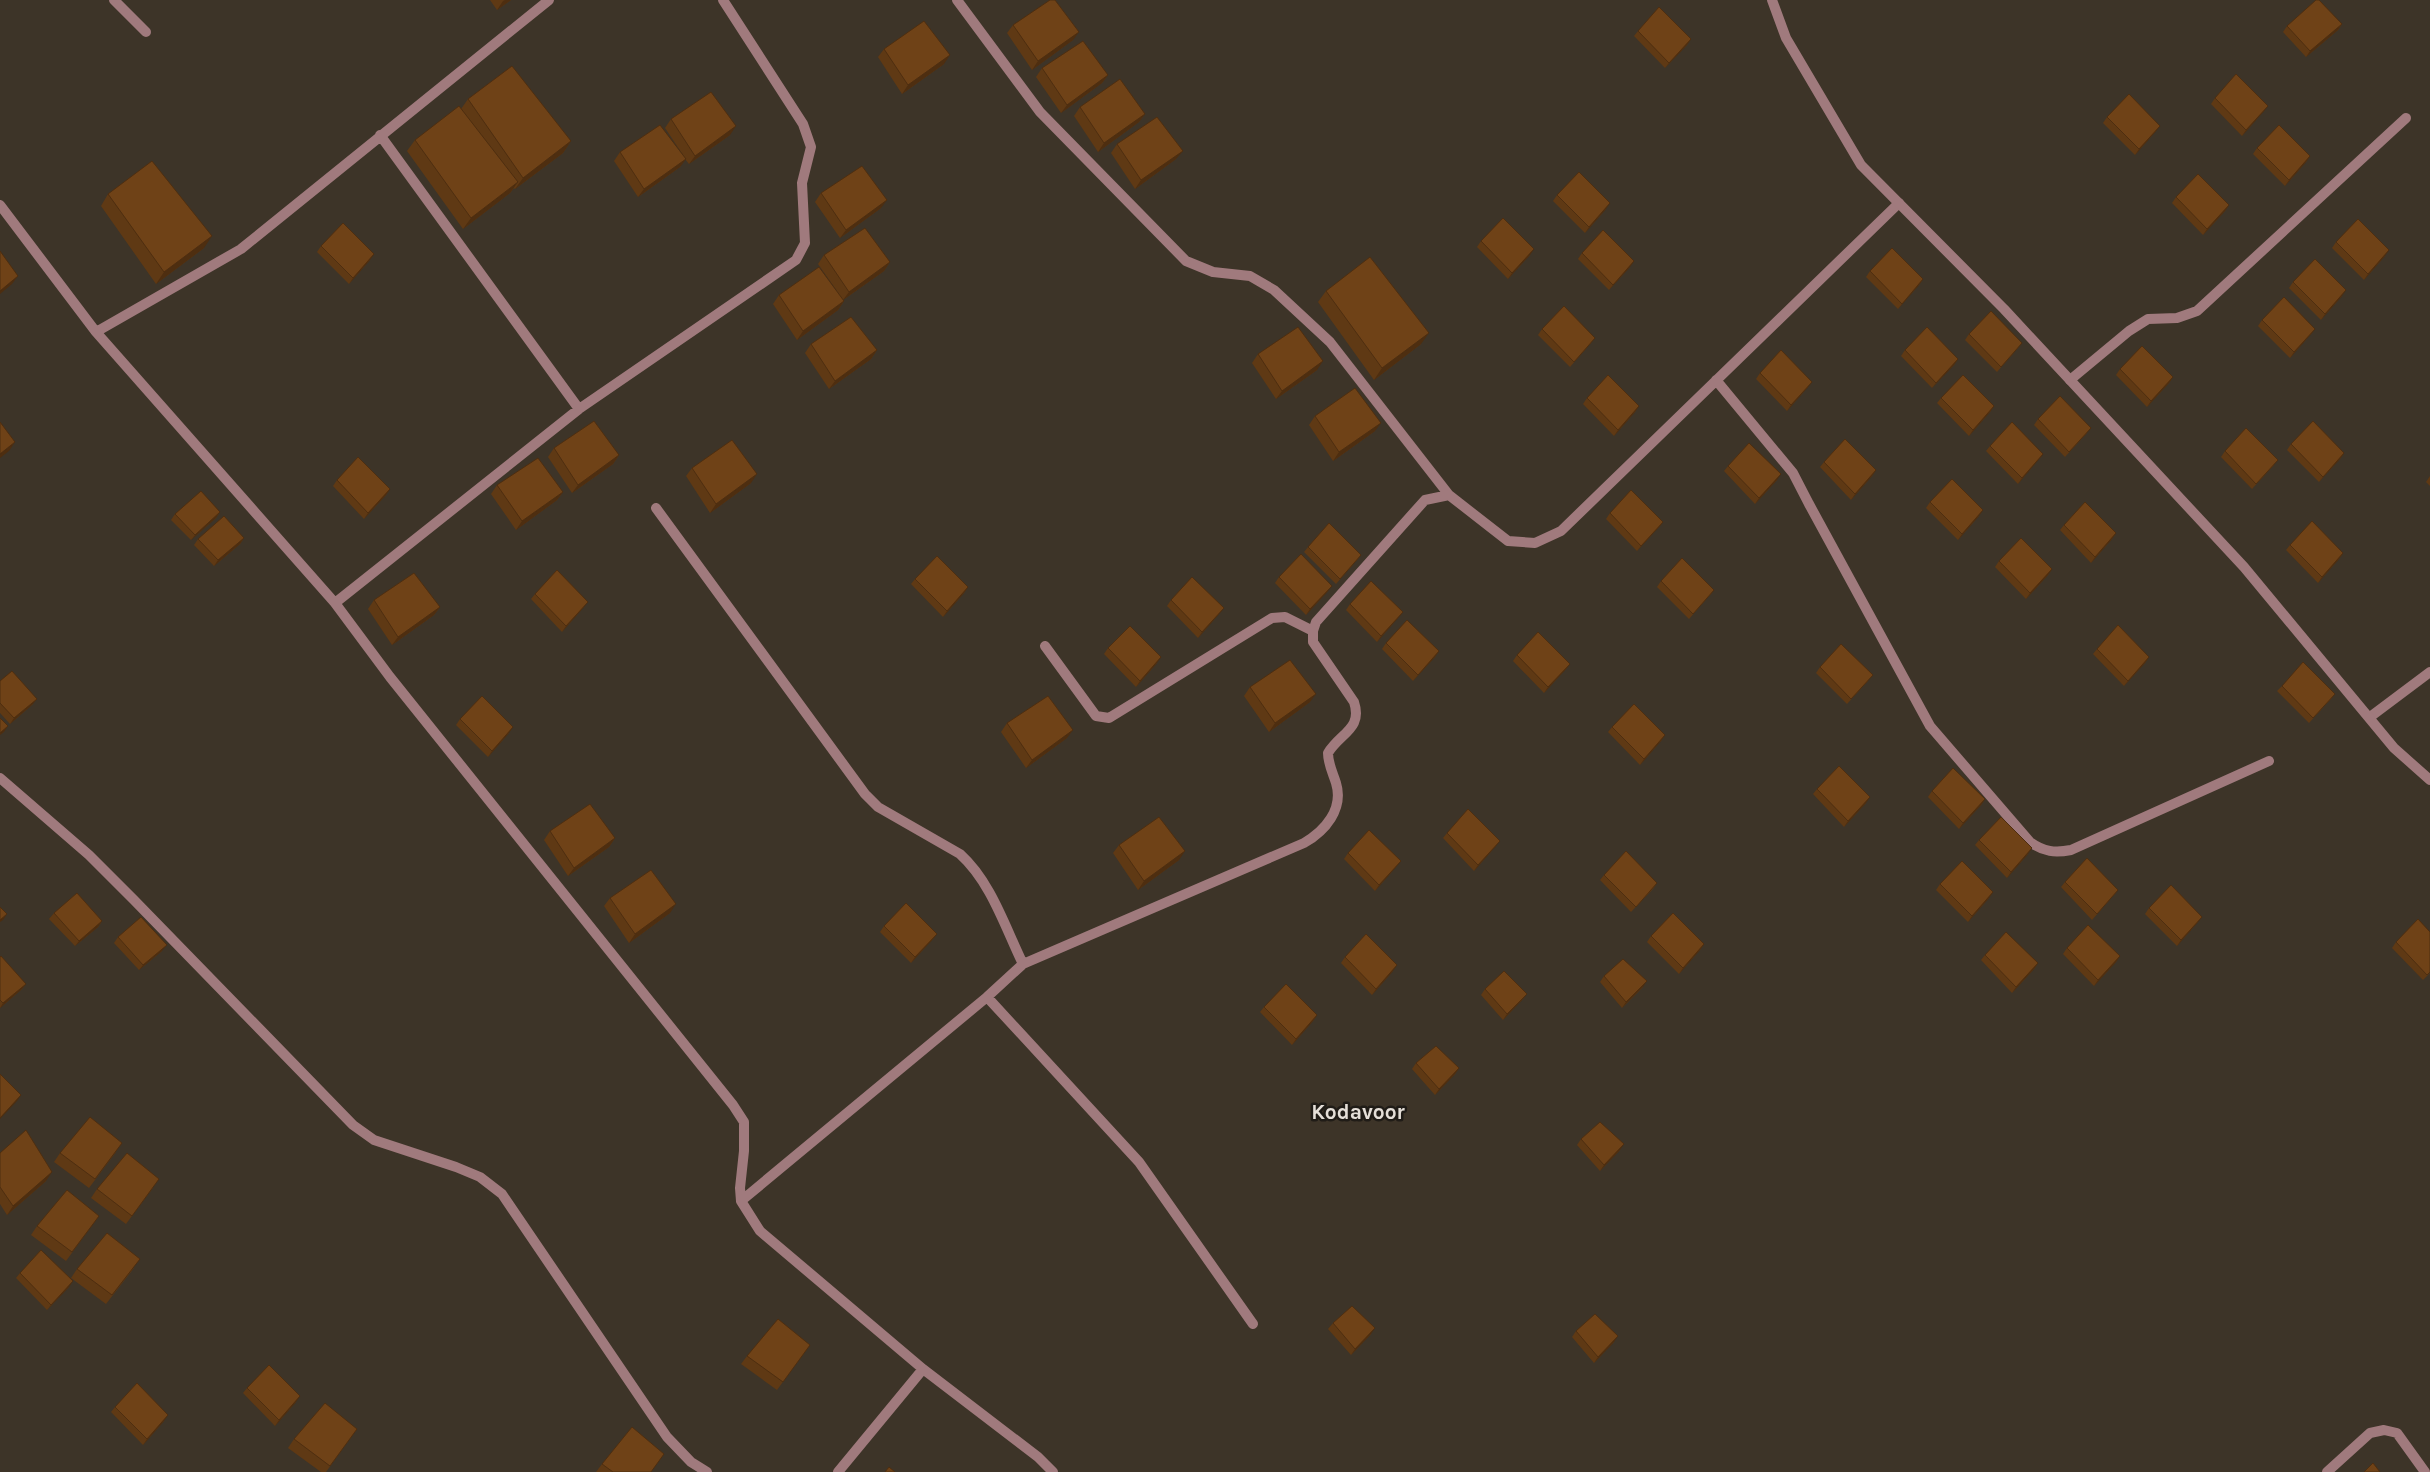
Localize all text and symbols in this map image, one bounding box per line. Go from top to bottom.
district label: Kodavoor [1311,1100,1406,1124]

